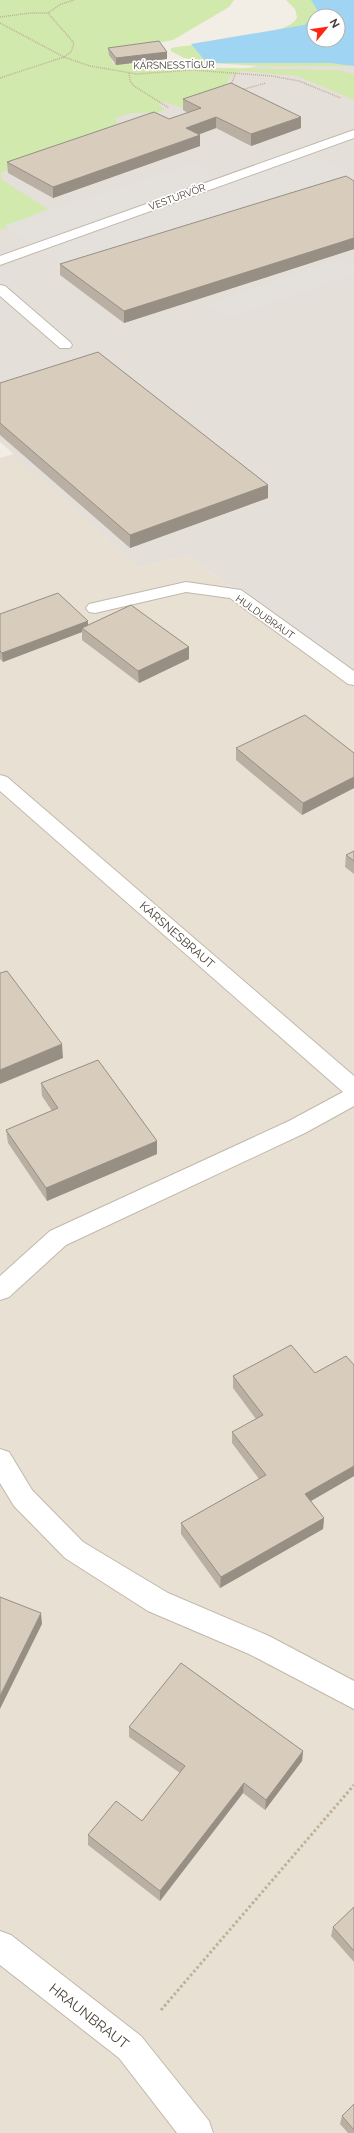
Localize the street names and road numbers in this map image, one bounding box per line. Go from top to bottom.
street label: KÁRSNESSTÍGUR [133,59,215,71]
street label: VESTURVÖR [147,182,207,212]
street label: HULDUBRAUT [234,593,296,641]
street label: KÁRSNESBRAUT [137,899,218,972]
street label: HRAUNBRAUT [46,1980,132,2052]

